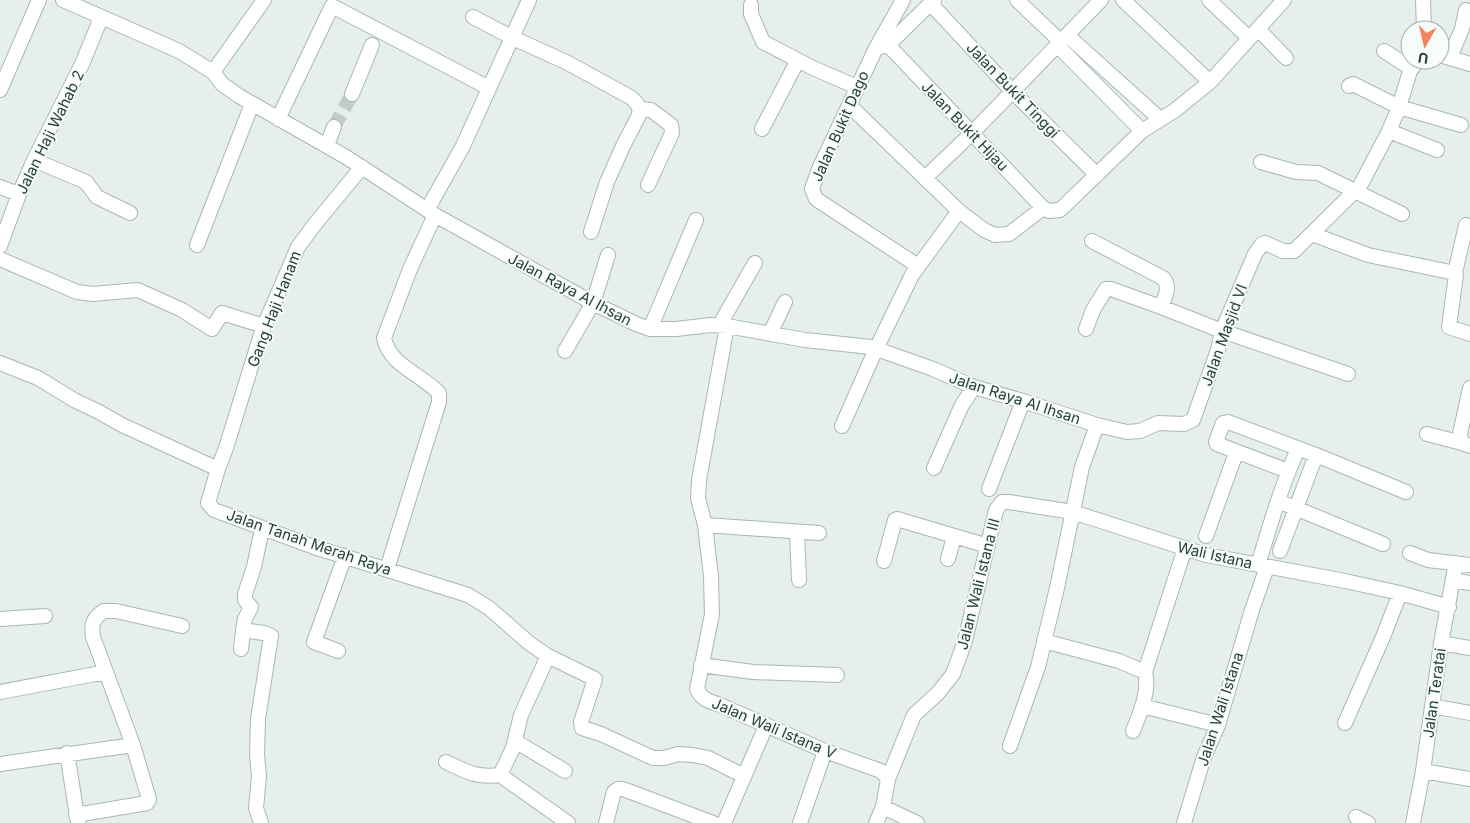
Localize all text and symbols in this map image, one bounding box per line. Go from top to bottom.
north arrow [1400,20,1450,70]
street label: Jalan Bukit Tinggi [962,38,1064,142]
text: U [1417,49,1429,67]
street label: Jalan Haji Wahab 2 [12,67,88,197]
street label: Jalan Bukit Dago [807,68,873,184]
street label: Jalan Bukit Hijau [917,77,1013,175]
street label: Gang Haji Hanam [243,248,305,370]
street label: Jalan Raya Al Ihsan [505,248,635,330]
street label: Jalan Masjid VI [1197,281,1251,389]
street label: Jalan Raya Al Ihsan [947,368,1083,428]
street label: Jalan Tanah Merah Raya [224,505,394,579]
street label: Jalan Wali Istana III [952,516,1004,652]
street label: Wali Istana [1176,537,1254,573]
street label: Jalan Teratai [1418,647,1450,739]
street label: Jalan Wali Istana [1193,650,1247,768]
street label: Jalan Wali Istana V [709,693,839,763]

